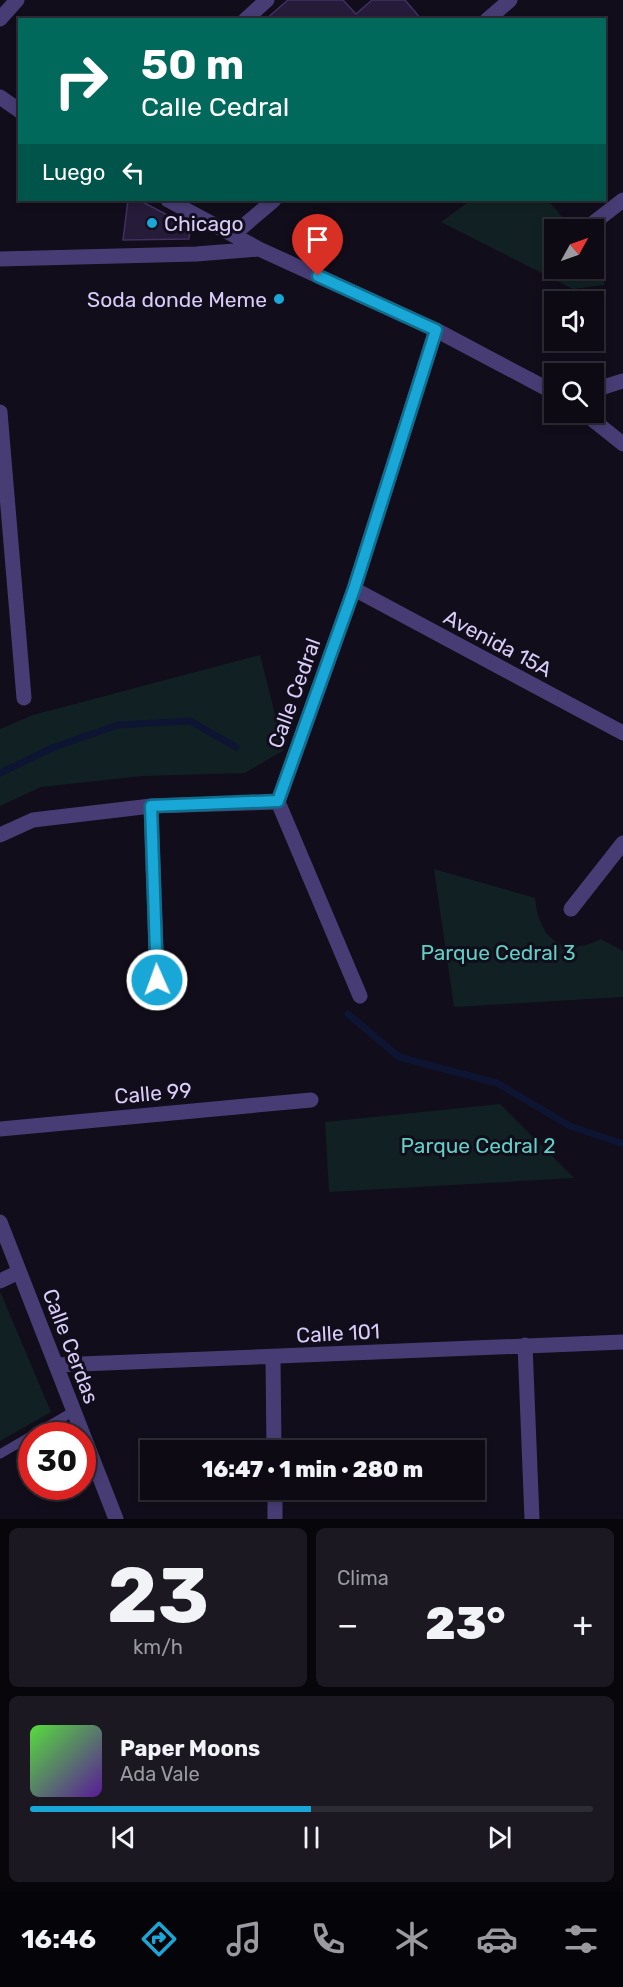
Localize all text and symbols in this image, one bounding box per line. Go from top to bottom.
text: 50 m [141,40,244,90]
icon: right [42,42,120,120]
text: Calle Cedral [141,91,289,123]
icon: left [117,156,150,189]
text: Luego [42,159,105,186]
place label: Chicago [164,211,244,236]
pin [292,214,343,276]
marker: Chicago [145,216,159,230]
north arrow [544,219,604,279]
map controls [544,219,604,423]
icon: arrive [301,223,334,256]
place label: Soda donde Meme [87,287,267,312]
button: sound [544,291,604,351]
marker: Soda donde Meme [272,292,286,306]
button: search [544,363,604,423]
street label: Avenida 15A [440,604,556,682]
street label: Calle Cedral [263,634,325,752]
park label: Parque Cedral 3 [420,940,576,965]
position arrow [125,948,189,1012]
street label: Calle 99 [113,1077,193,1109]
park label: Parque Cedral 2 [401,1133,555,1158]
street label: Calle Cerdas [38,1285,104,1407]
street label: Calle 101 [295,1318,381,1348]
speed limit sign: 30 [18,1422,96,1500]
text: 16:47 · 1 min · 280 m [202,1456,423,1483]
text: 23 [107,1549,209,1642]
text: Clima [337,1566,389,1590]
text: 23° [425,1597,506,1650]
text: − [337,1605,358,1644]
text: + [572,1605,593,1644]
text: km/h [133,1635,183,1659]
text: Paper Moons [120,1735,260,1762]
text: Ada Vale [120,1762,200,1786]
icon: previous [107,1821,140,1854]
icon: pause [295,1821,328,1854]
icon: next [483,1821,516,1854]
icon: directions [138,1918,180,1960]
icon: music [223,1918,265,1960]
icon: phone [307,1918,349,1960]
icon: climate [391,1918,433,1960]
icon: car [476,1918,518,1960]
icon: filters [560,1918,602,1960]
text: 16:46 [21,1923,96,1955]

